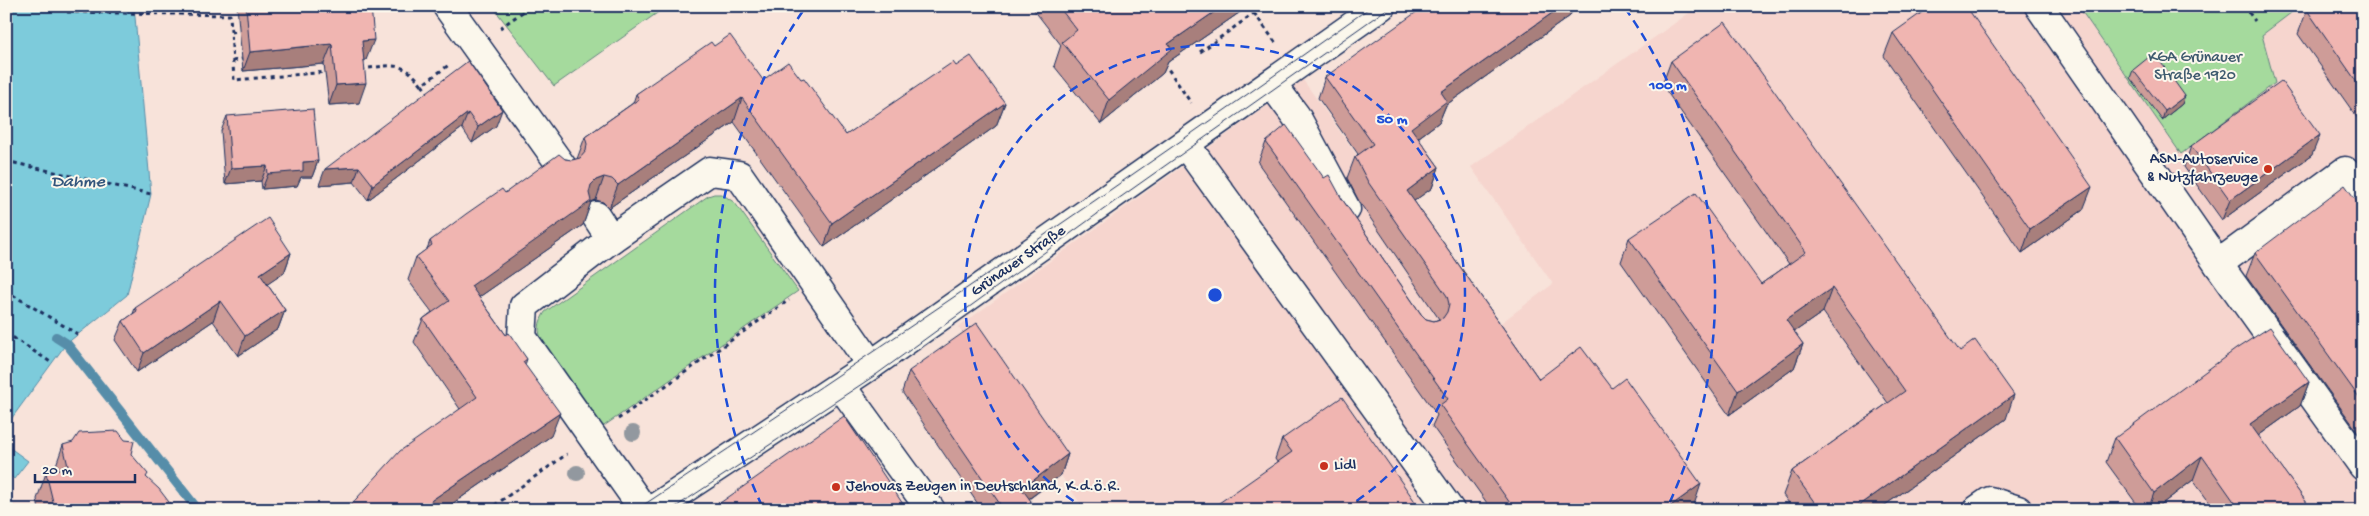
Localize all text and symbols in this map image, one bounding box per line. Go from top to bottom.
park label: KGA Grünauer Straße 1920 [2148,49,2243,86]
text: 100 m [1648,77,1687,95]
text: 50 m [1377,111,1408,129]
place label: ASN-Autoservice & Nutzfahrzeuge [2147,151,2259,188]
marker: ASN-Autoservice & Nutzfahrzeuge [2262,163,2274,175]
water label: Dahme [51,172,105,193]
street label: Grünauer Straße [968,222,1071,302]
centre of rings [1206,286,1224,304]
scale bar [35,451,135,483]
place label: Lidl [1334,457,1356,476]
marker: Lidl [1318,460,1330,472]
text: 20 m [42,462,72,480]
place label: Jehovas Zeugen in Deutschland, K.d.ö.R. [846,478,1121,497]
marker: Jehovas Zeugen in Deutschland, K.d.ö.R. [830,481,842,493]

